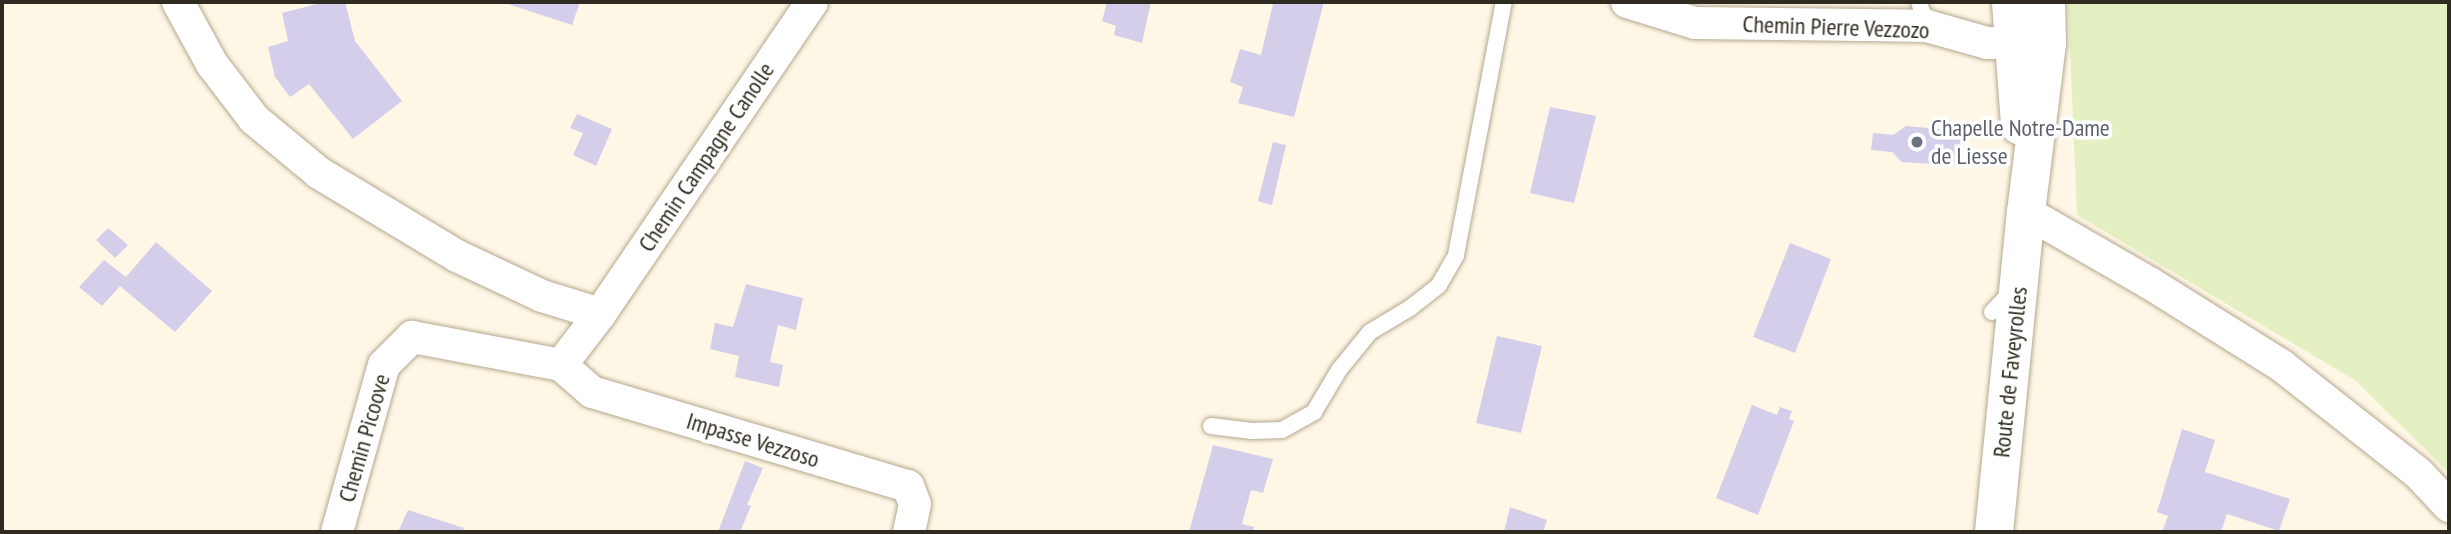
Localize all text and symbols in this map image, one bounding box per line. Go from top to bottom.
street label: Chemin Pierre Vezzozo [1742,9,1930,45]
street label: Chemin Campagne Canolle [632,57,780,257]
place label: Chapelle Notre-Dame de Liesse [1931,114,2110,170]
marker: Chapelle Notre-Dame de Liesse [1909,134,1925,150]
street label: Route de Faveyrolles [1987,285,2033,459]
street label: Chemin Picoove [332,371,396,505]
street label: Impasse Vezzoso [683,406,823,474]

